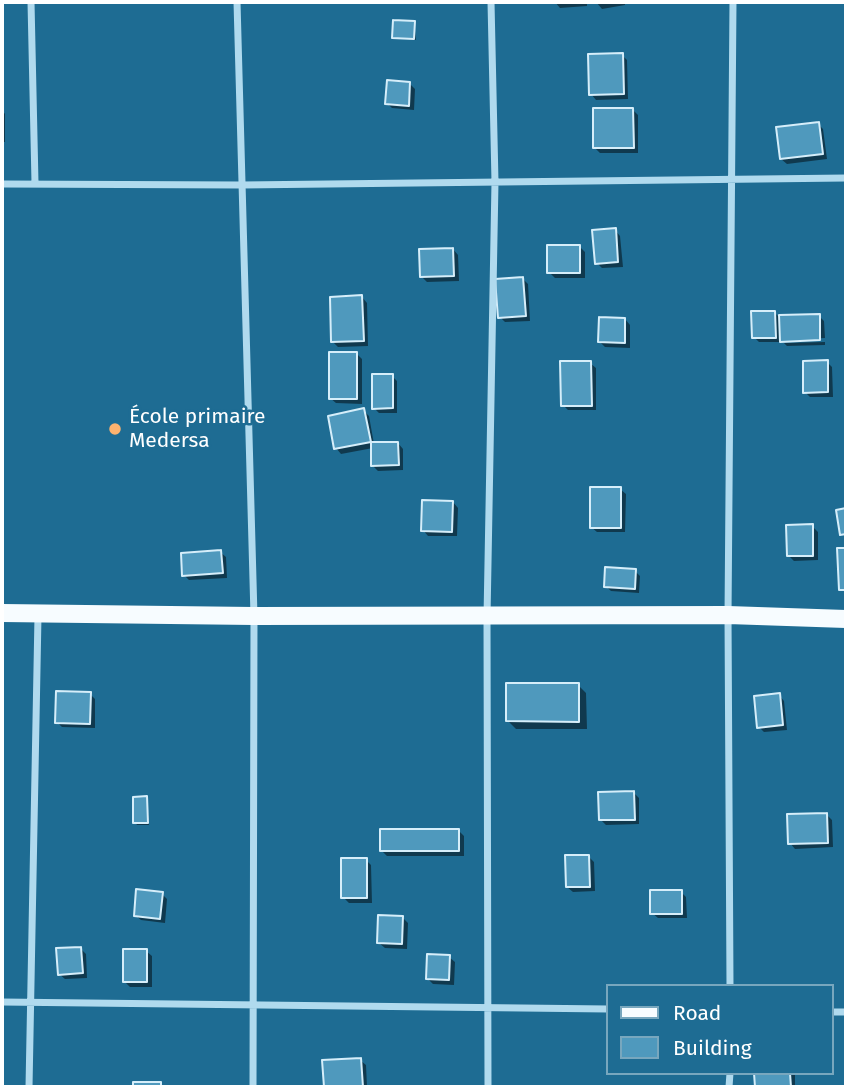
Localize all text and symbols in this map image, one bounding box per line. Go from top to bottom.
place label: École primaire Medersa [129,404,266,454]
marker: École primaire Medersa [107,421,123,437]
legend [606,984,834,1075]
text: Road [673,1000,721,1026]
text: Building [673,1035,752,1061]

